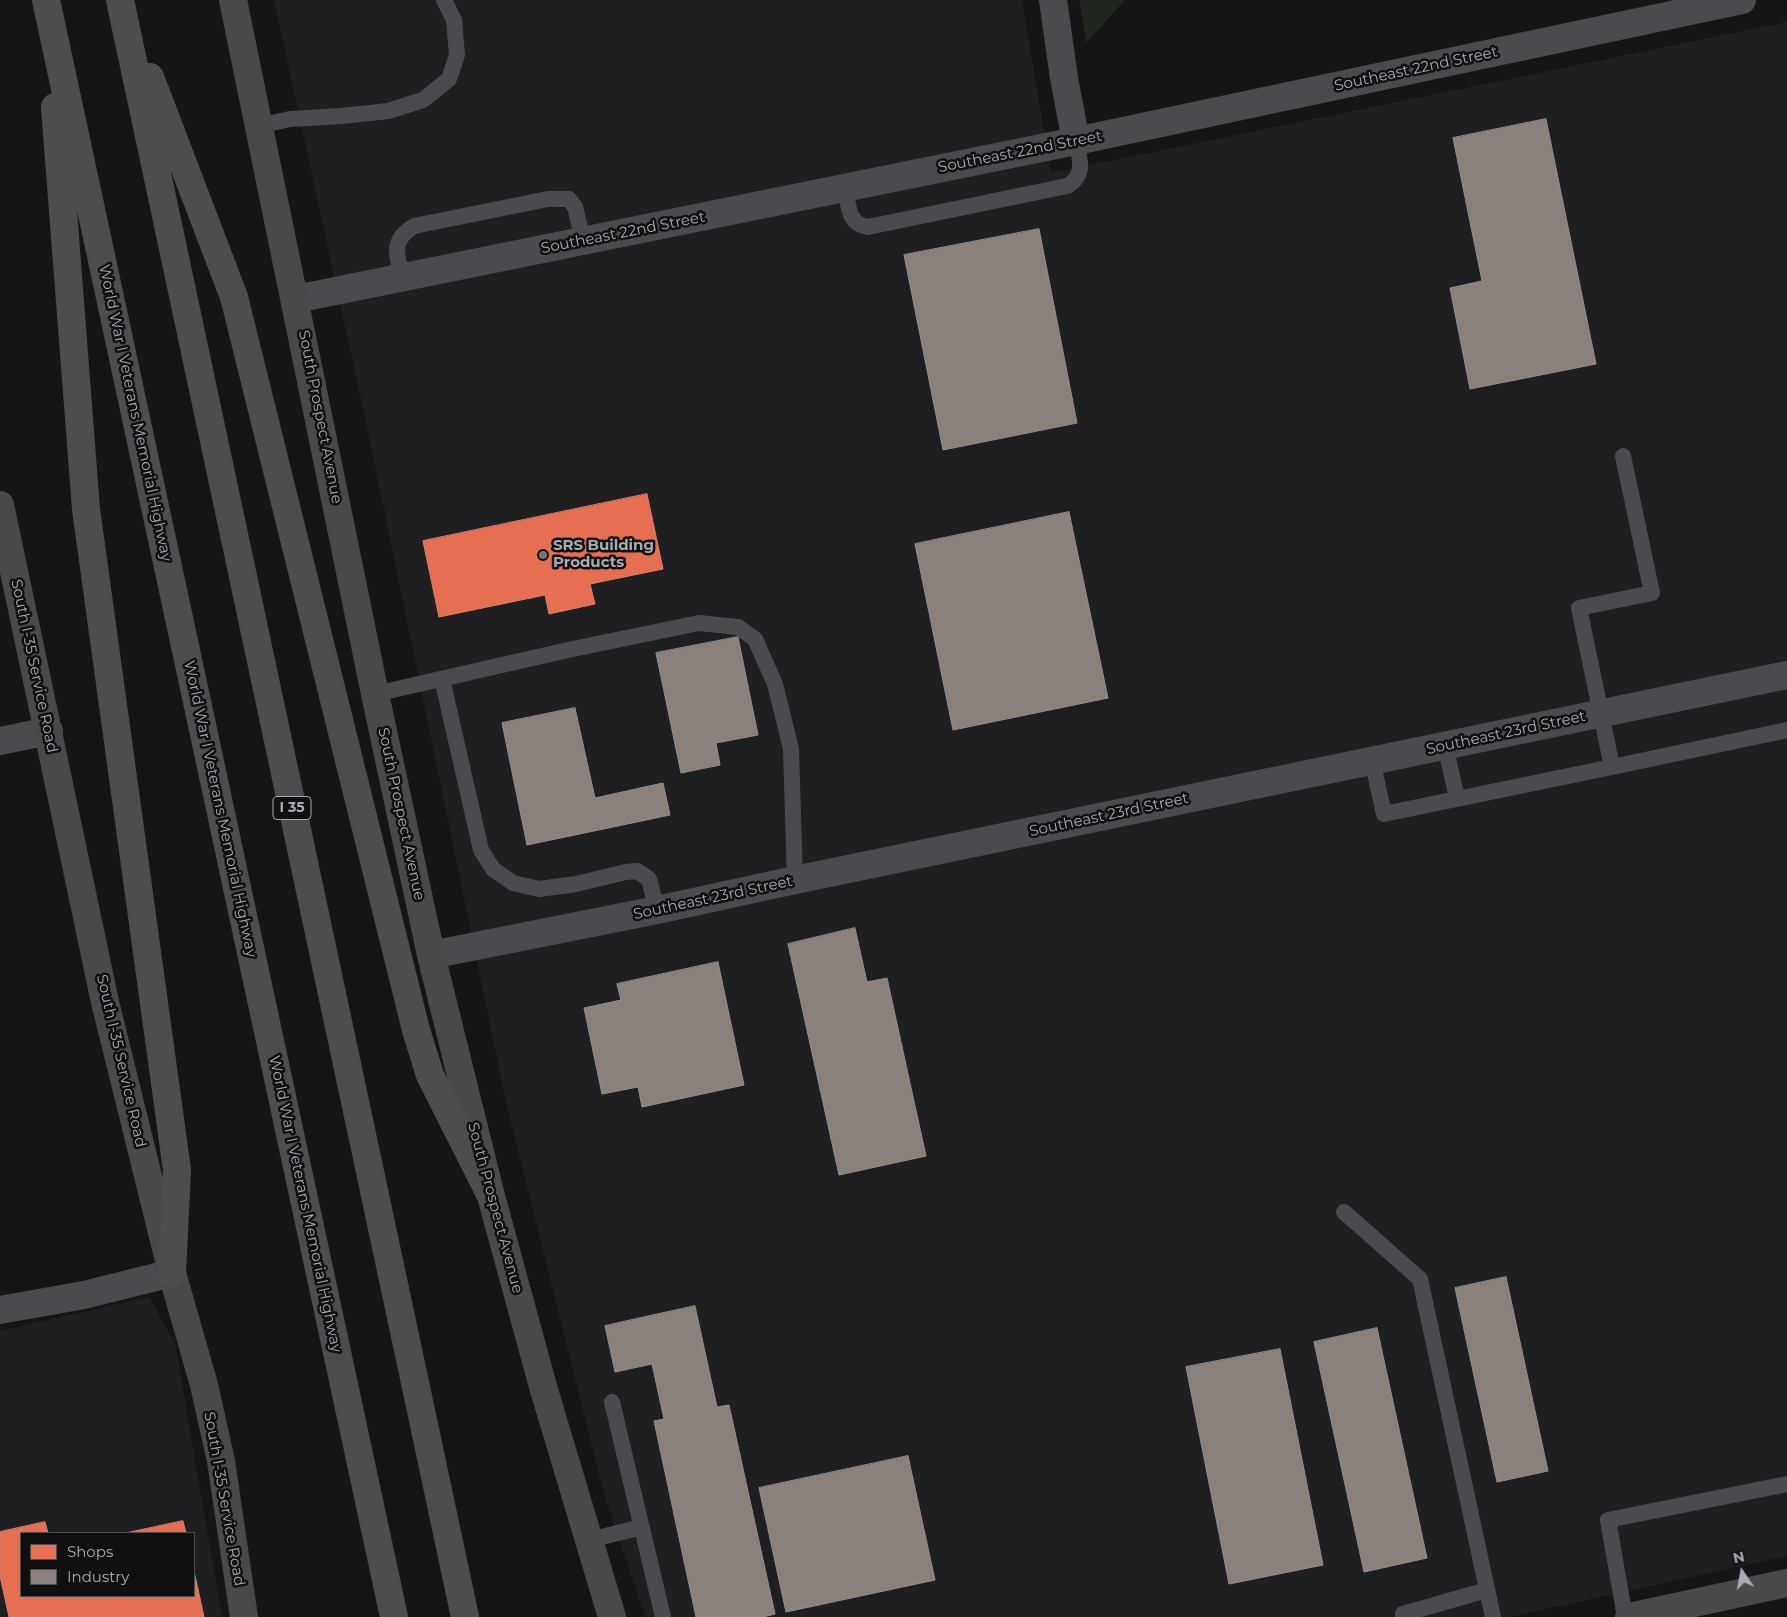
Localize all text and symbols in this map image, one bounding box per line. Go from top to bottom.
street label: Southeast 22nd Street [1333,43,1499,95]
street label: Southeast 22nd Street [937,127,1103,177]
street label: Southeast 22nd Street [540,208,706,258]
street label: World War I Veterans Memorial Highway [95,263,175,563]
street label: South Prospect Avenue [294,329,346,505]
place label: SRS Building Products [553,537,654,572]
marker: SRS Building Products [537,549,549,561]
street label: South I-35 Service Road [7,578,61,754]
street label: World War I Veterans Memorial Highway [180,659,260,959]
street label: Southeast 23rd Street [1425,707,1587,759]
street label: South Prospect Avenue [374,726,428,902]
street label: Southeast 23rd Street [1028,789,1190,841]
road number: I 35 [273,796,311,820]
street label: Southeast 23rd Street [632,872,794,924]
street label: South I-35 Service Road [92,973,150,1149]
street label: World War I Veterans Memorial Highway [265,1054,345,1354]
street label: South Prospect Avenue [463,1121,527,1295]
street label: South I-35 Service Road [200,1410,248,1588]
legend [20,1532,195,1597]
text: Shops [67,1542,113,1561]
north arrow [1717,1547,1767,1597]
text: N [1731,1547,1746,1567]
text: Industry [67,1567,129,1586]

